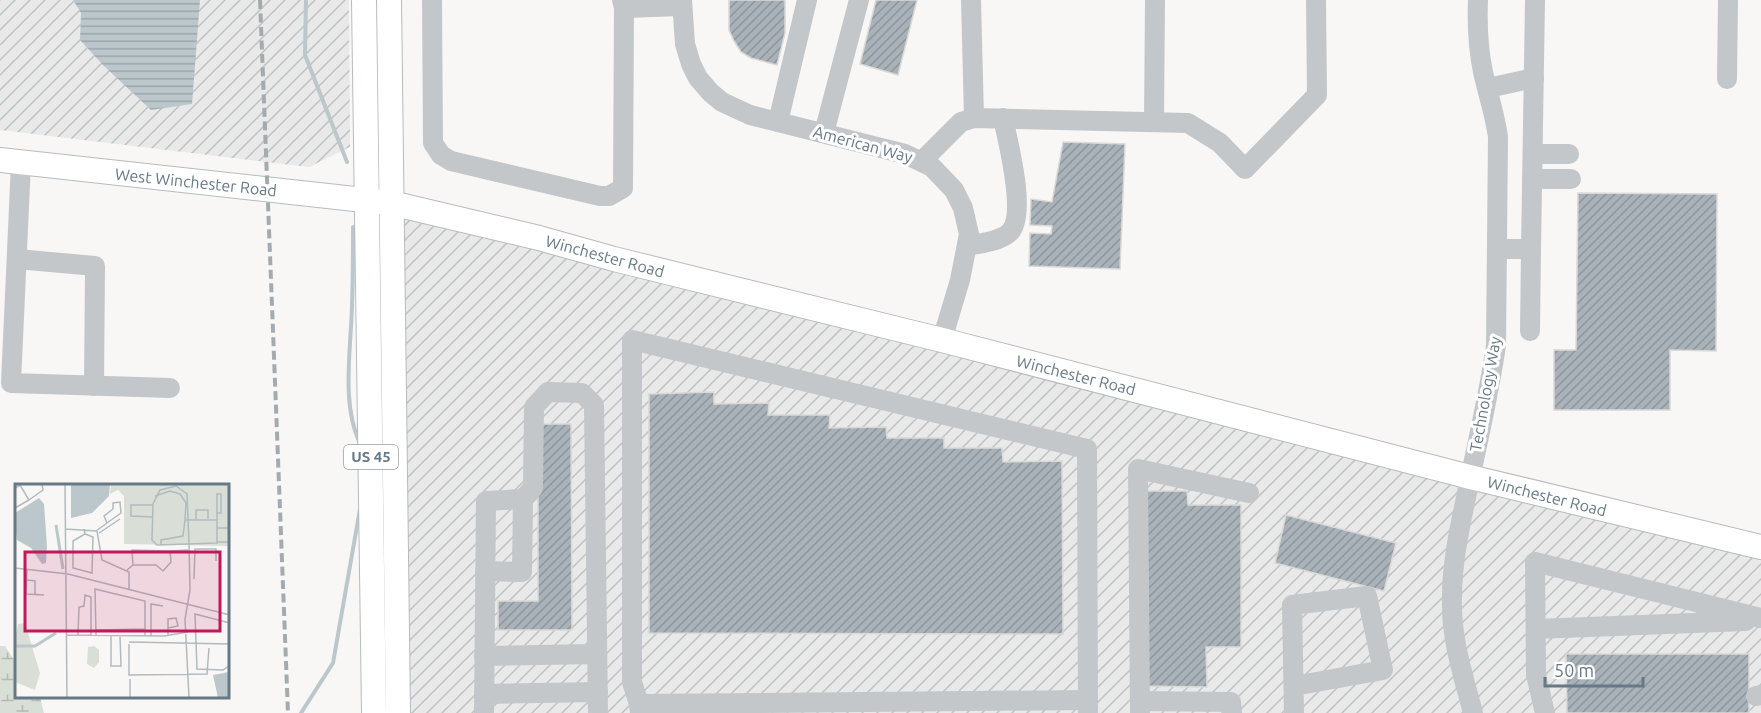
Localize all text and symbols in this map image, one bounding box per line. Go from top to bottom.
street label: American Way [811,122,915,166]
street label: West Winchester Road [114,165,278,199]
street label: Winchester Road [544,231,666,281]
street label: Technology Way [1466,335,1504,453]
street label: Winchester Road [1015,351,1137,399]
road number: US 45 [344,445,398,469]
street label: Winchester Road [1486,472,1608,520]
inset map [15,484,230,698]
scale bar [1545,650,1642,688]
text: 50 m [1554,660,1594,680]

